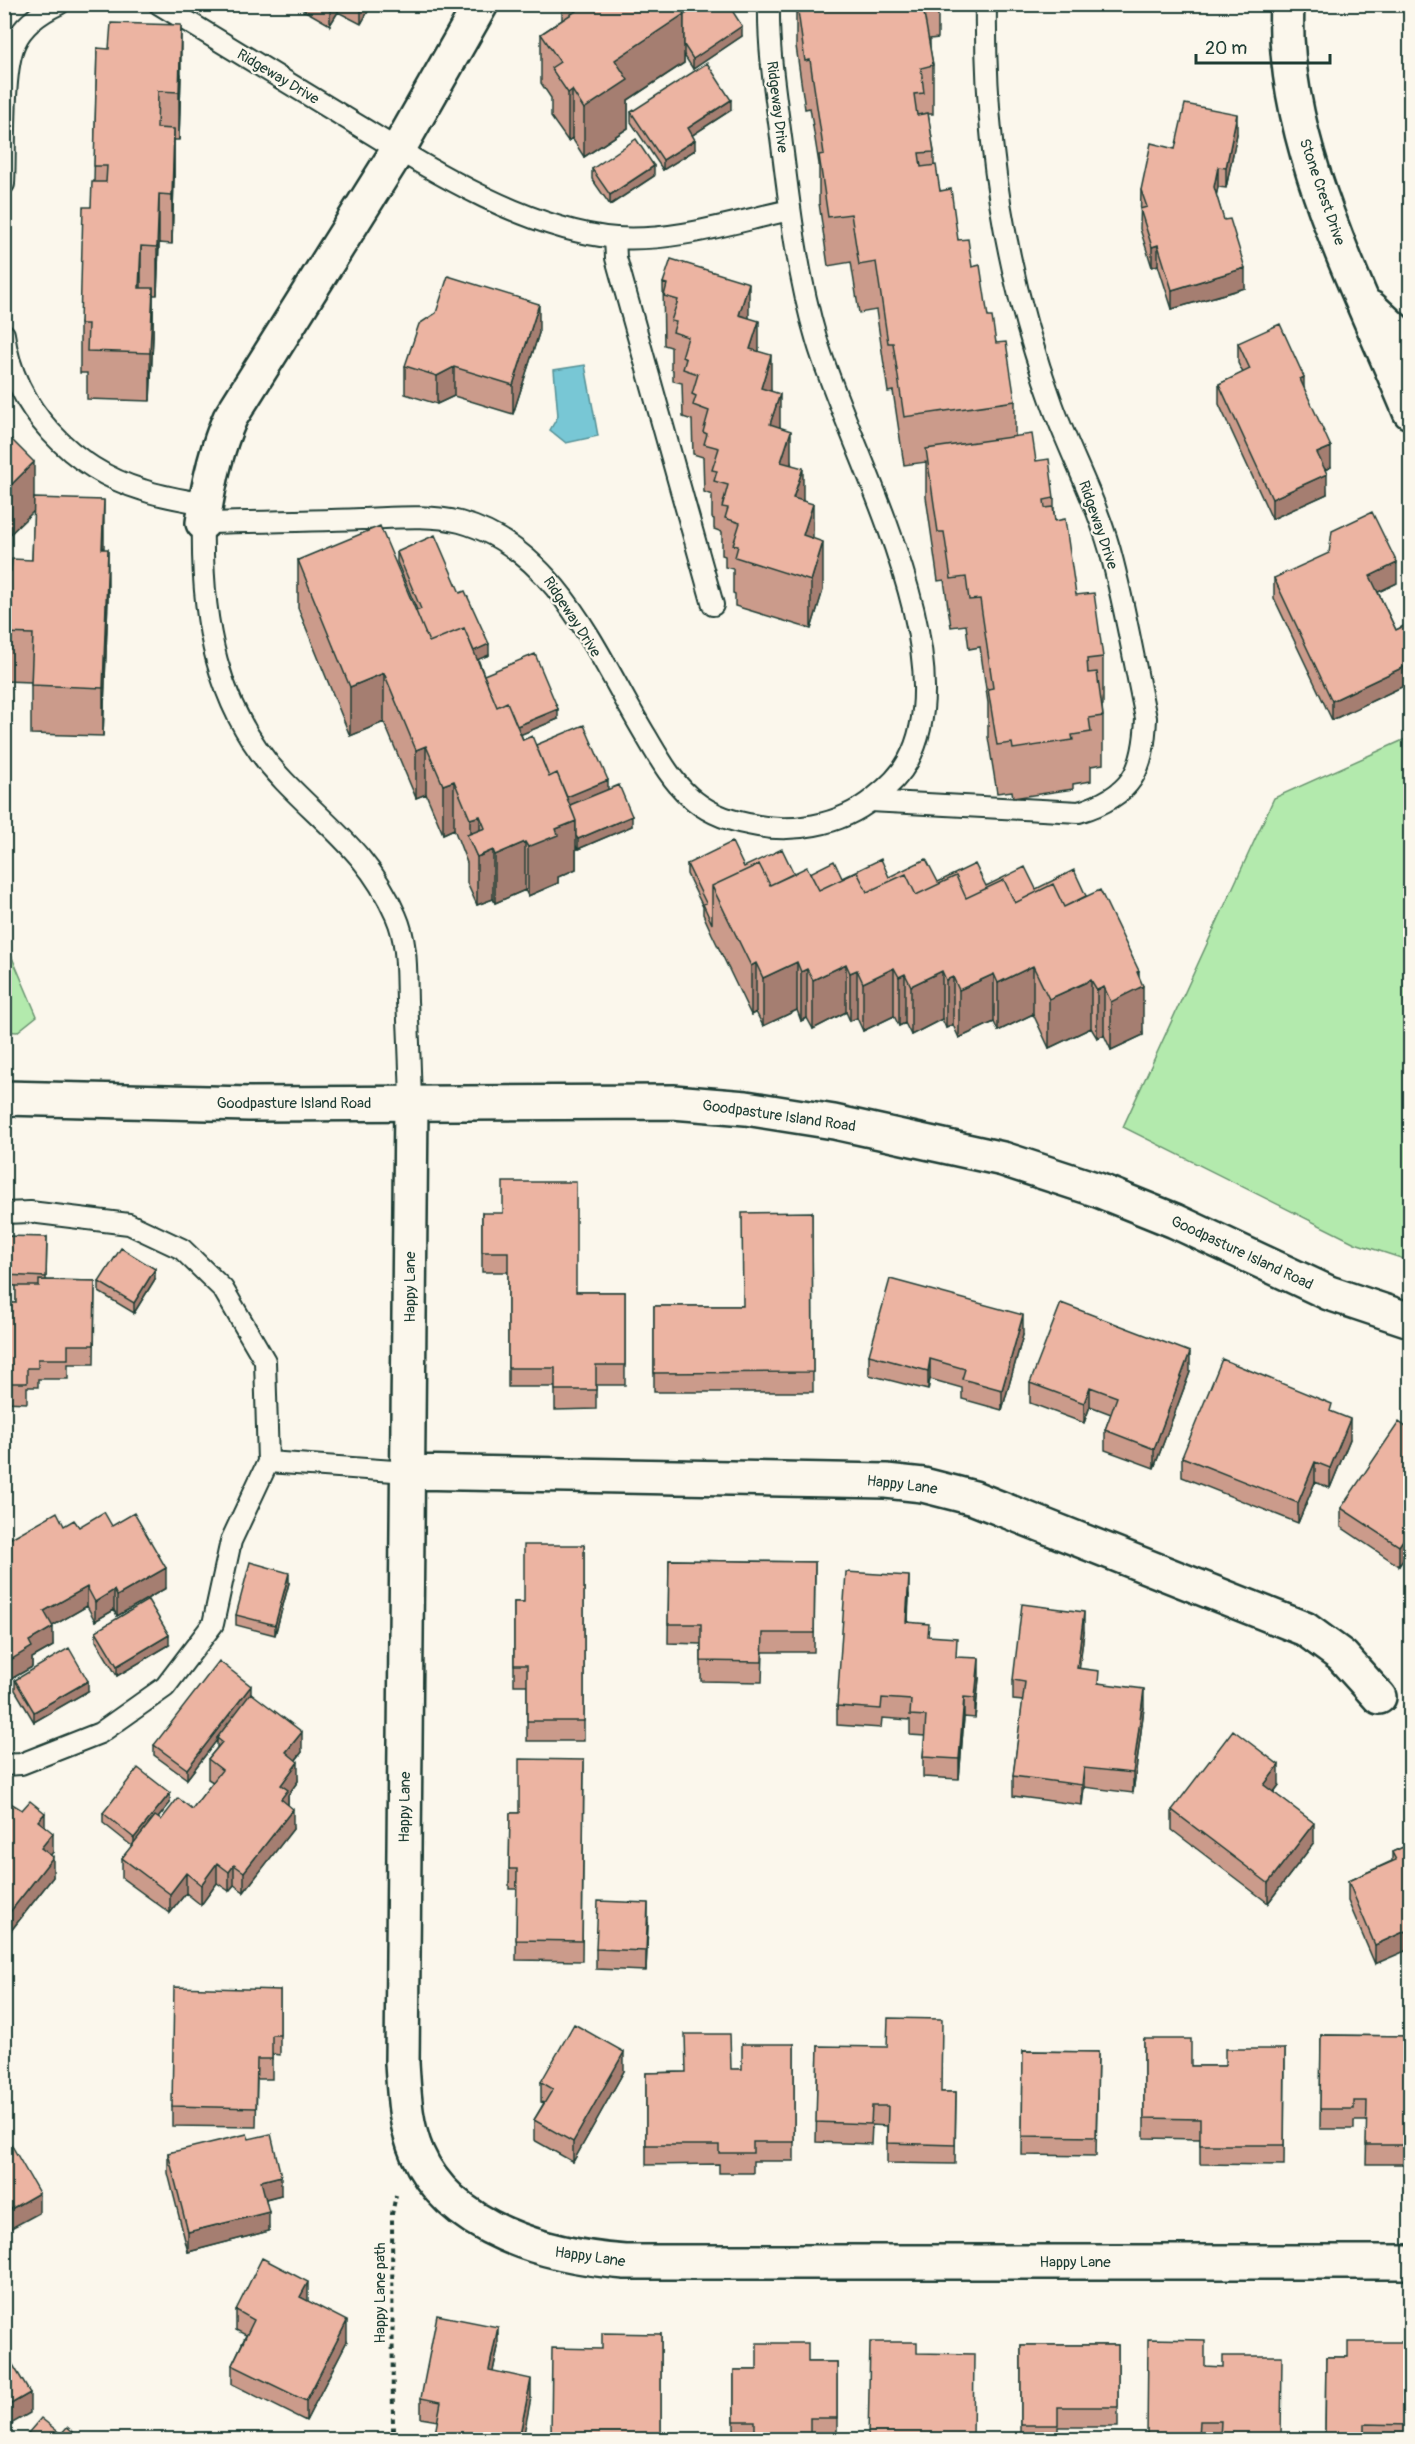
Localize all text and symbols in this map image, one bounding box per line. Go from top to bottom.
scale bar [1196,27,1330,65]
text: 20 m [1205,37,1247,60]
street label: Ridgeway Drive [234,45,323,109]
street label: Ridgeway Drive [762,60,792,155]
street label: Stone Crest Drive [1295,136,1349,248]
street label: Ridgeway Drive [1074,478,1122,572]
street label: Ridgeway Drive [539,573,605,661]
street label: Goodpasture Island Road [217,1094,371,1113]
street label: Goodpasture Island Road [701,1096,857,1136]
street label: Goodpasture Island Road [1168,1212,1316,1294]
street label: Happy Lane [401,1251,420,1323]
street label: Happy Lane [866,1471,939,1499]
street label: Happy Lane [395,1771,415,1843]
street label: Happy Lane path [371,2242,390,2344]
street label: Happy Lane [553,2243,627,2271]
street label: Happy Lane [1039,2253,1111,2272]

